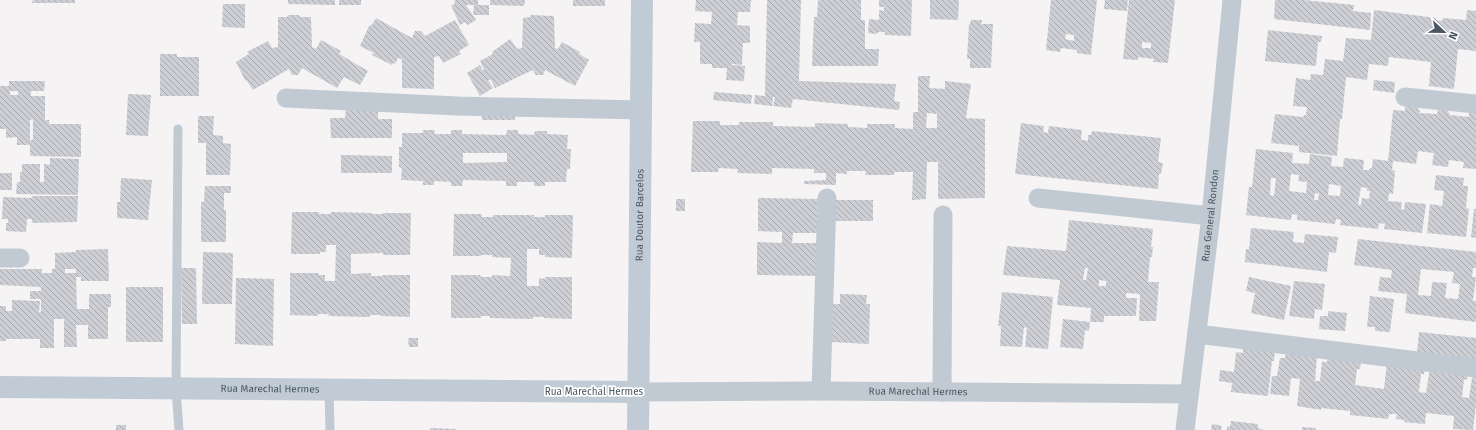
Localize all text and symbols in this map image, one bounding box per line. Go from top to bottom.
north arrow [1424,12,1464,52]
text: N [1445,30,1460,41]
street label: Rua Doutor Barcelos [634,168,646,261]
street label: Rua General Rondon [1199,169,1222,262]
street label: Rua Marechal Hermes [221,383,320,396]
street label: Rua Marechal Hermes [869,385,968,398]
street label: Rua Marechal Hermes [545,386,644,398]

